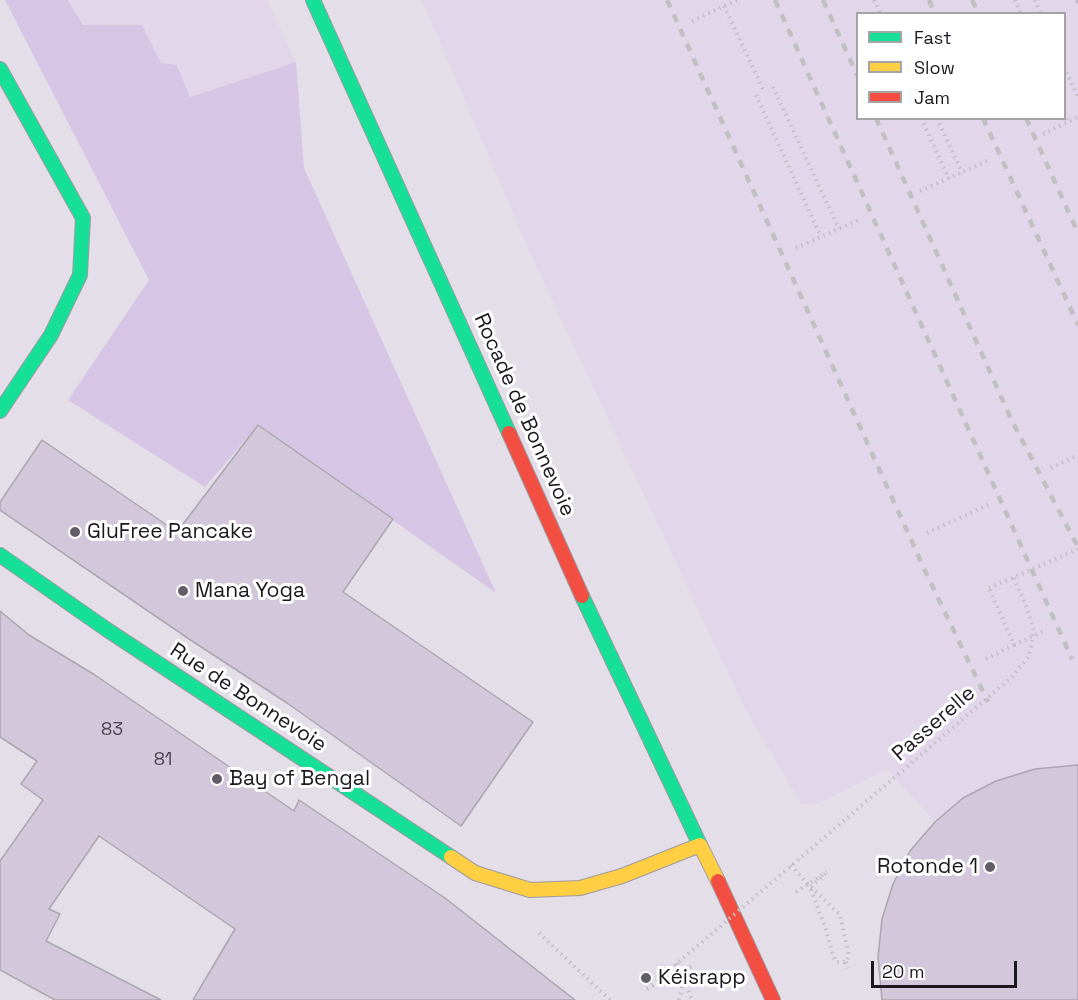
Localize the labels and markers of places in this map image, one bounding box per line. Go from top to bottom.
place label: GluFree Pancake [87,519,253,545]
marker: GluFree Pancake [68,525,82,539]
place label: Mana Yoga [195,578,305,604]
marker: Mana Yoga [176,584,190,598]
place label: Bay of Bengal [229,766,370,792]
marker: Bay of Bengal [210,772,224,786]
place label: Rotonde 1 [877,854,978,880]
marker: Rotonde 1 [983,860,997,874]
place label: Kéisrapp [658,965,746,991]
marker: Kéisrapp [639,971,653,985]

